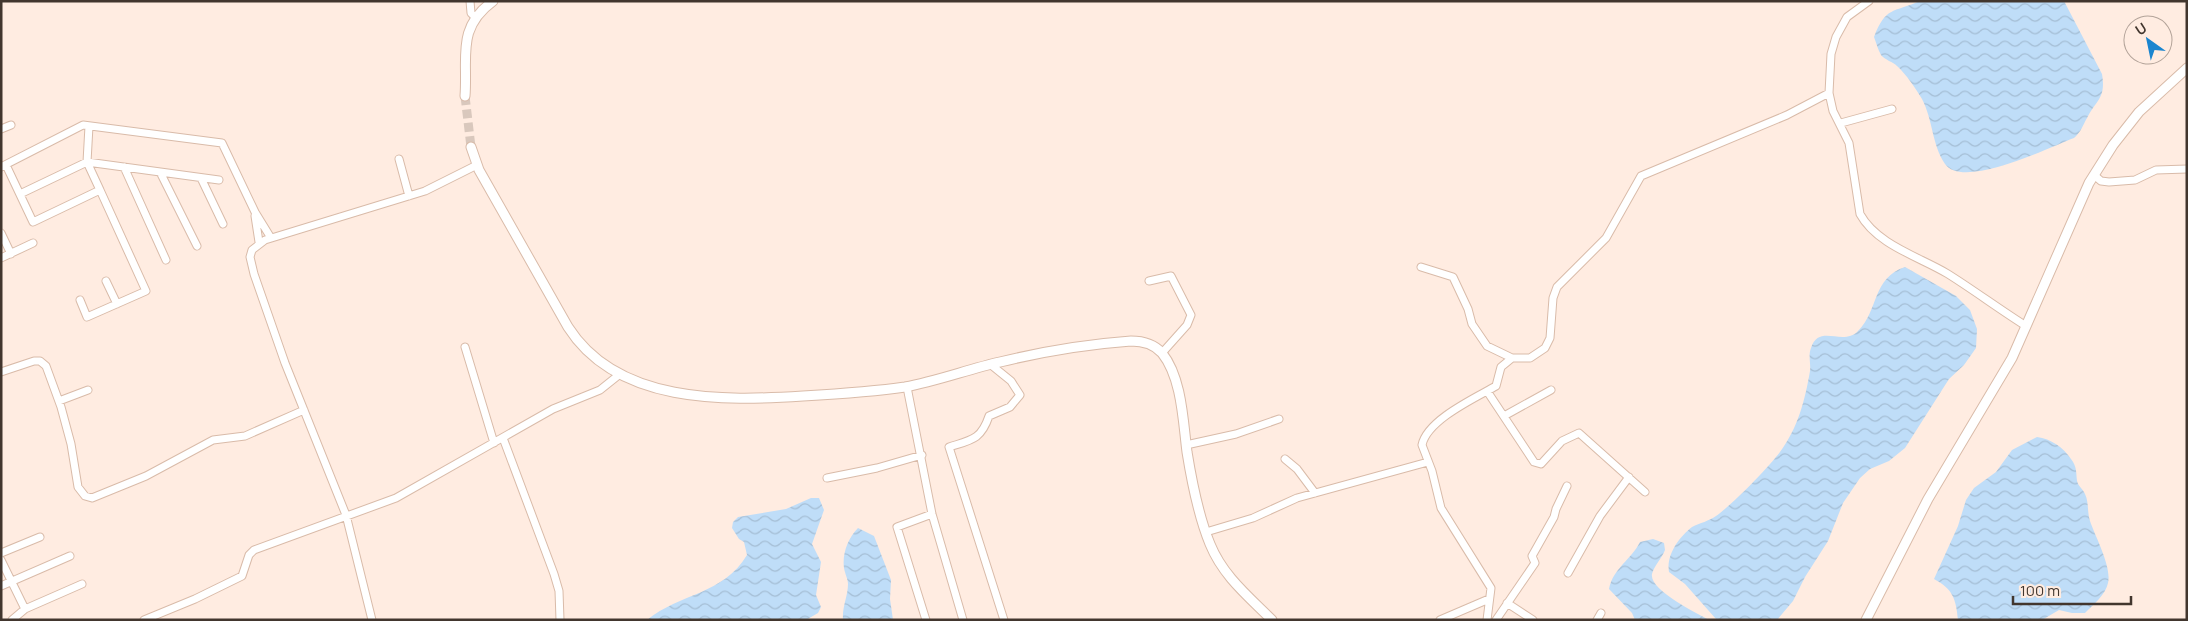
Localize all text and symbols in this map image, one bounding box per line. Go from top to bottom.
north arrow [2123,15,2173,65]
text: U [2131,18,2150,39]
scale bar [2013,574,2130,606]
text: 100 m [2020,580,2060,601]

